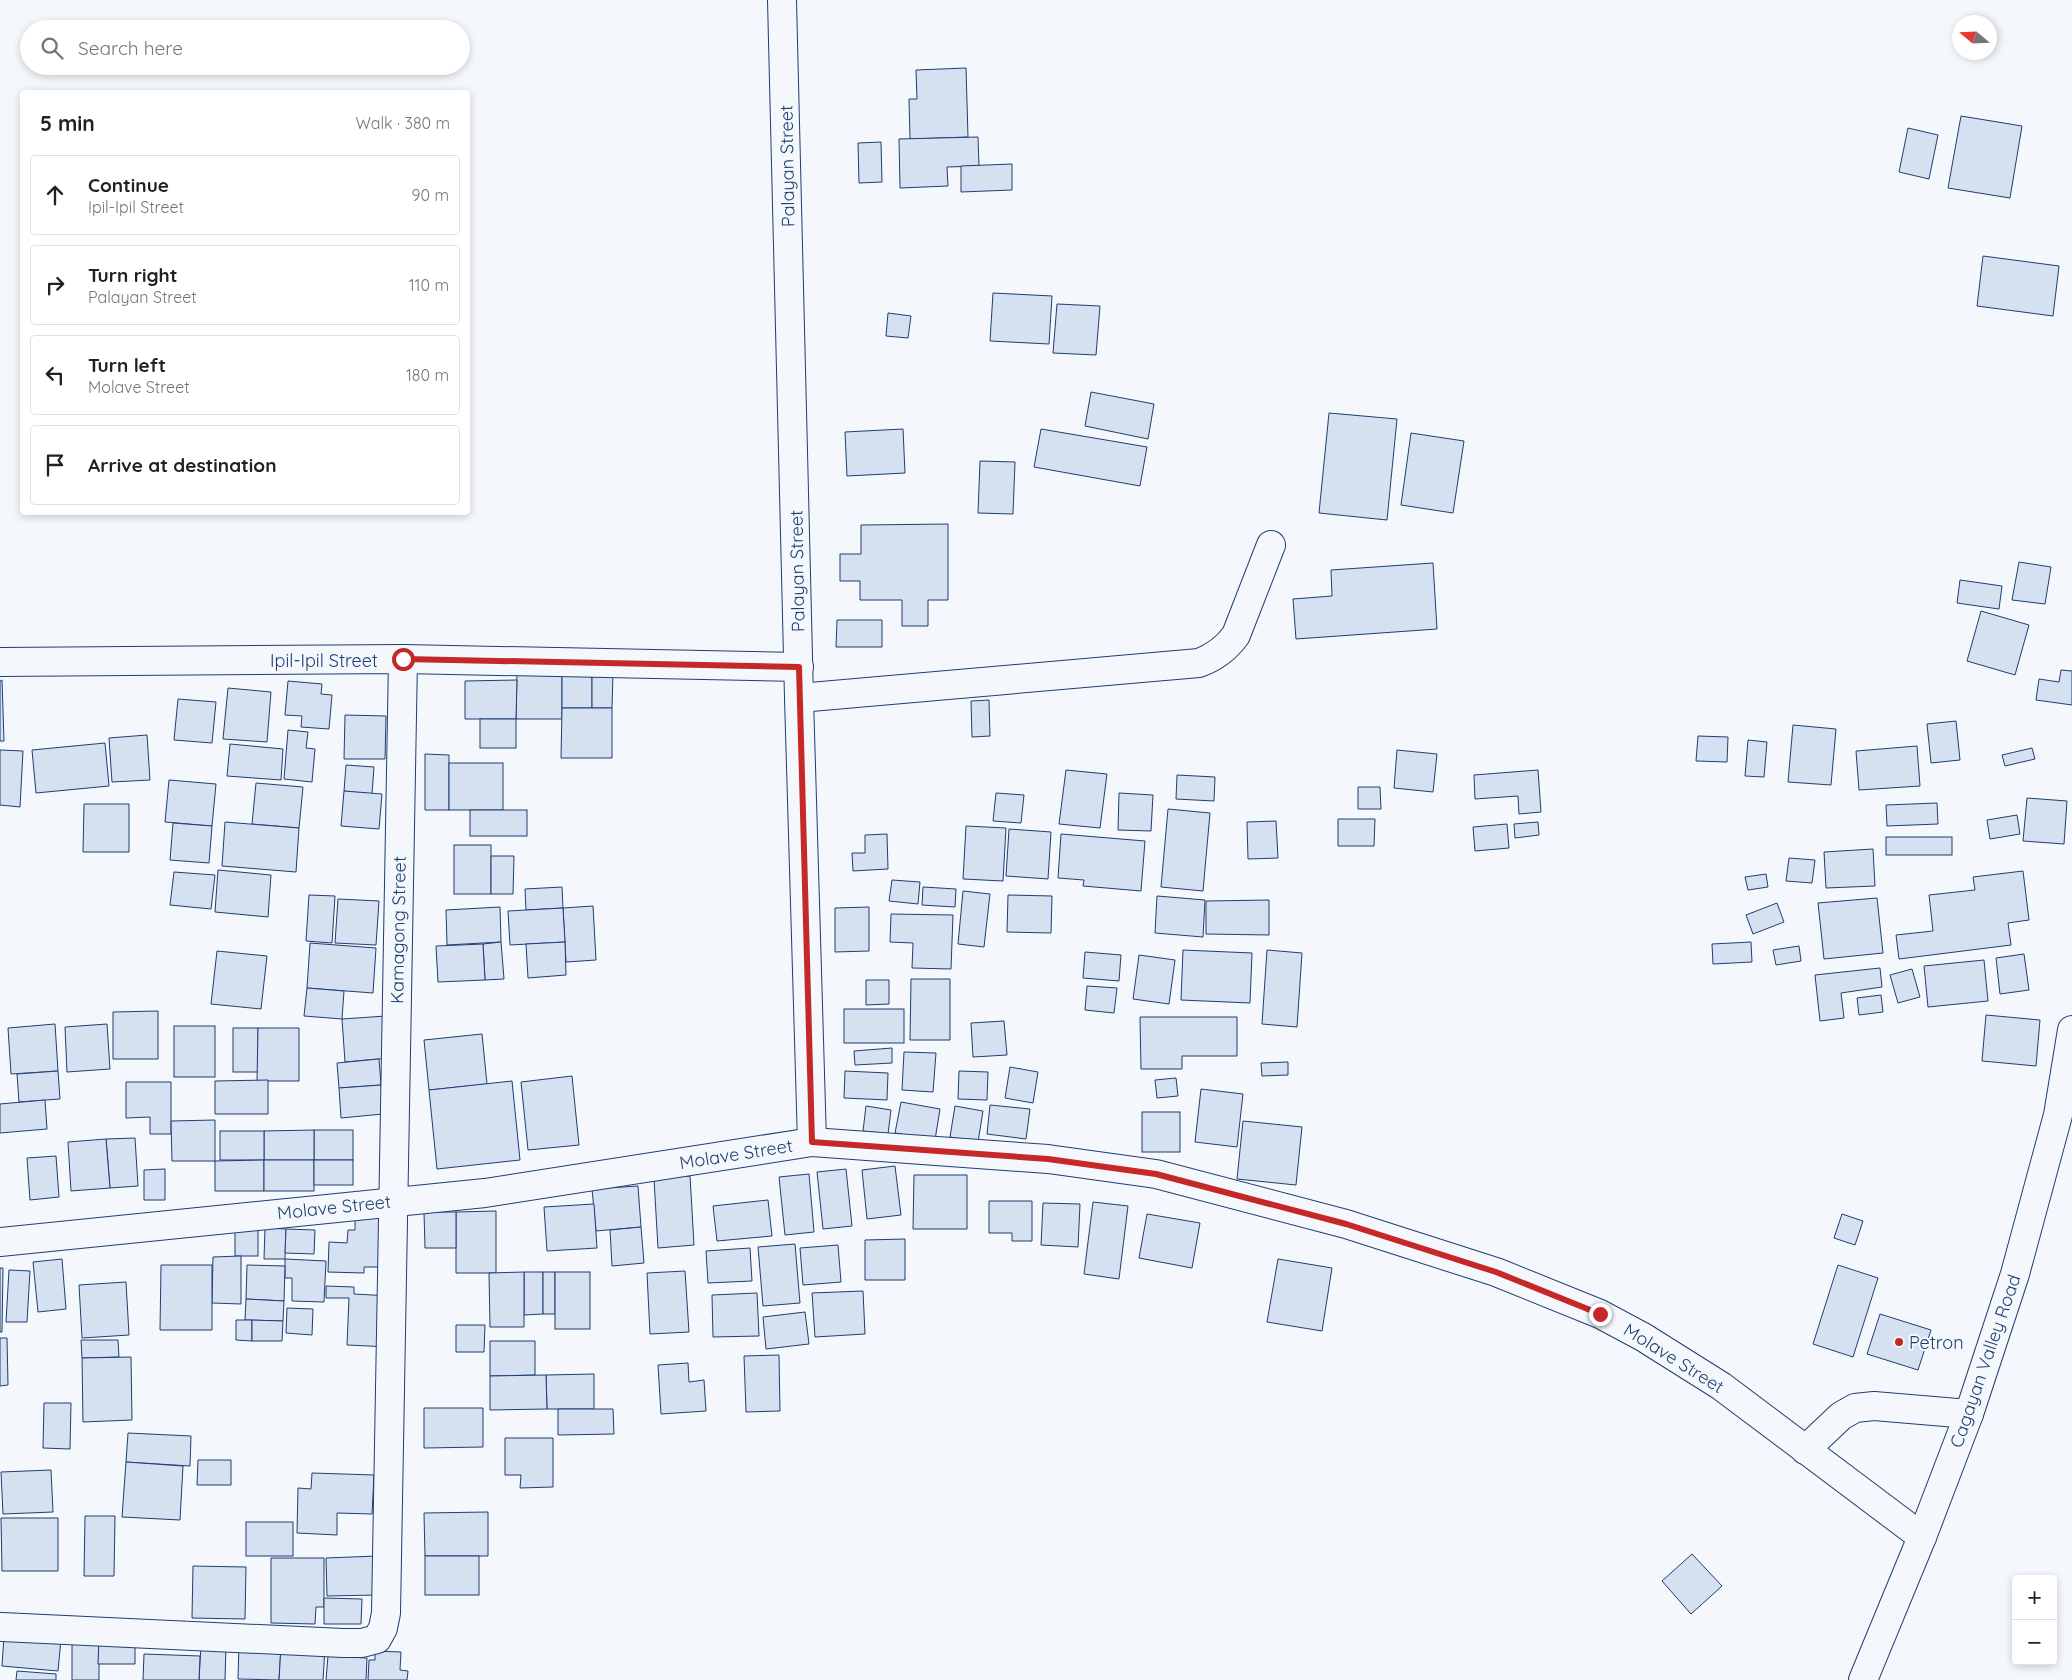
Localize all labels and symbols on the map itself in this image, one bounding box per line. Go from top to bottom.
north arrow [1952,15,1997,60]
street label: Palayan Street [774,105,800,227]
street label: Palayan Street [784,510,810,632]
route start [392,648,415,671]
street label: Ipil-Ipil Street [270,649,378,672]
street label: Kamagong Street [385,856,411,1004]
street label: Molave Street [678,1134,794,1174]
street label: Molave Street [276,1190,392,1224]
street label: Cagayan Valley Road [1945,1271,2025,1451]
route end [1589,1303,1612,1326]
street label: Molave Street [1619,1318,1729,1398]
place label: Petron [1909,1331,1964,1354]
marker: Petron [1893,1336,1905,1348]

